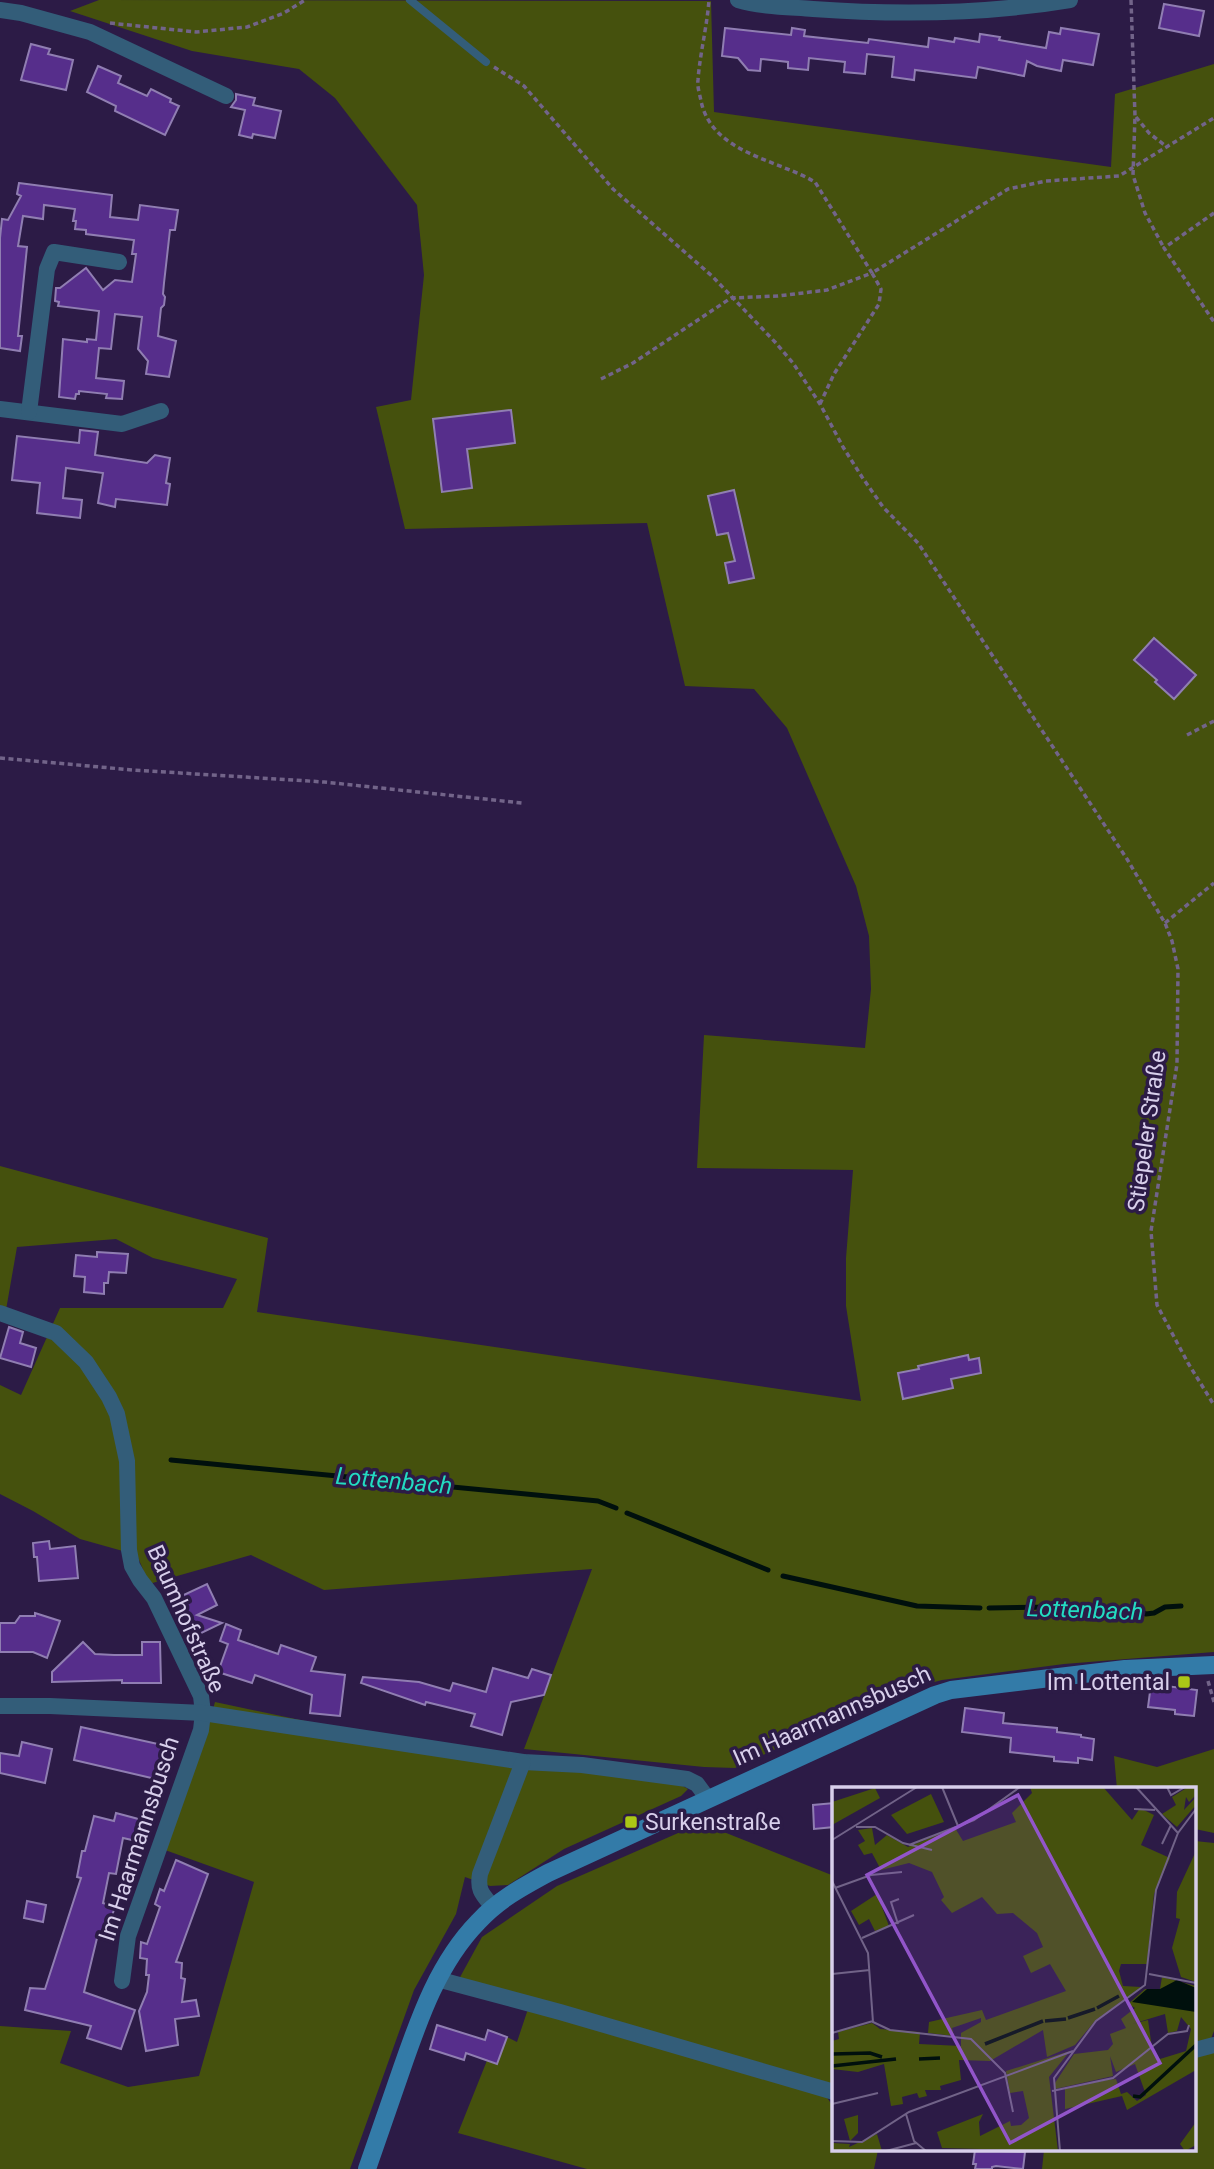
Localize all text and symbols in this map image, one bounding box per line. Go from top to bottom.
street label: Stiepeler Straße [1122,1049,1172,1213]
water label: Lottenbach [335,1462,453,1500]
street label: Baumhofstraße [141,1541,231,1697]
water label: Lottenbach [1026,1594,1144,1626]
street label: Im Haarmannsbusch [729,1660,935,1772]
place label: Im Lottental [1047,1669,1170,1696]
marker: Im Lottental [1176,1674,1192,1690]
street label: Im Haarmannsbusch [93,1733,185,1945]
inset map [832,1787,1196,2152]
place label: Surkenstraße [645,1809,781,1836]
marker: Surkenstraße [623,1814,639,1830]

